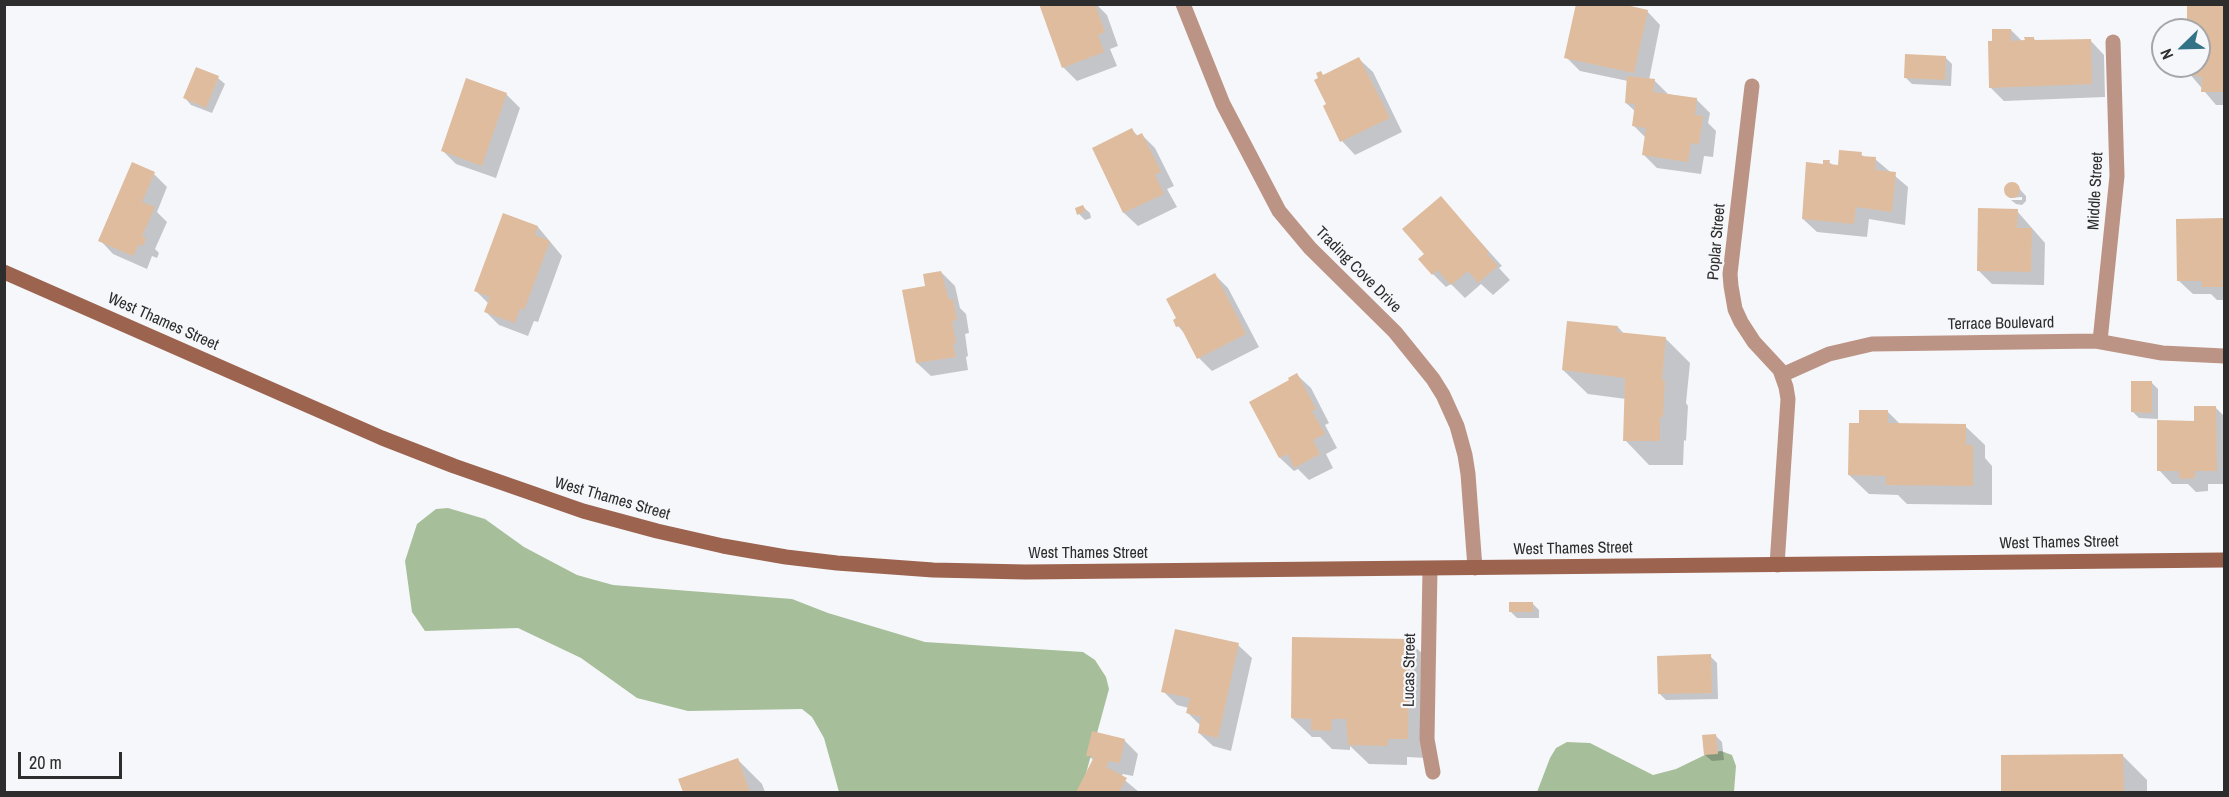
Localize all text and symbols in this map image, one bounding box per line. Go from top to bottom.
north arrow [2151,18,2211,78]
text: N [2154,46,2178,63]
street label: Middle Street [2084,152,2108,230]
street label: Poplar Street [1704,203,1730,281]
street label: Trading Cove Drive [1311,223,1405,317]
street label: West Thames Street [105,289,221,355]
street label: Terrace Boulevard [1948,313,2054,335]
street label: West Thames Street [552,473,672,525]
street label: West Thames Street [1999,532,2119,554]
street label: West Thames Street [1513,538,1633,560]
street label: West Thames Street [1028,544,1148,564]
street label: Lucas Street [1400,633,1420,707]
scale bar [21,740,124,778]
text: 20 m [29,750,62,775]

